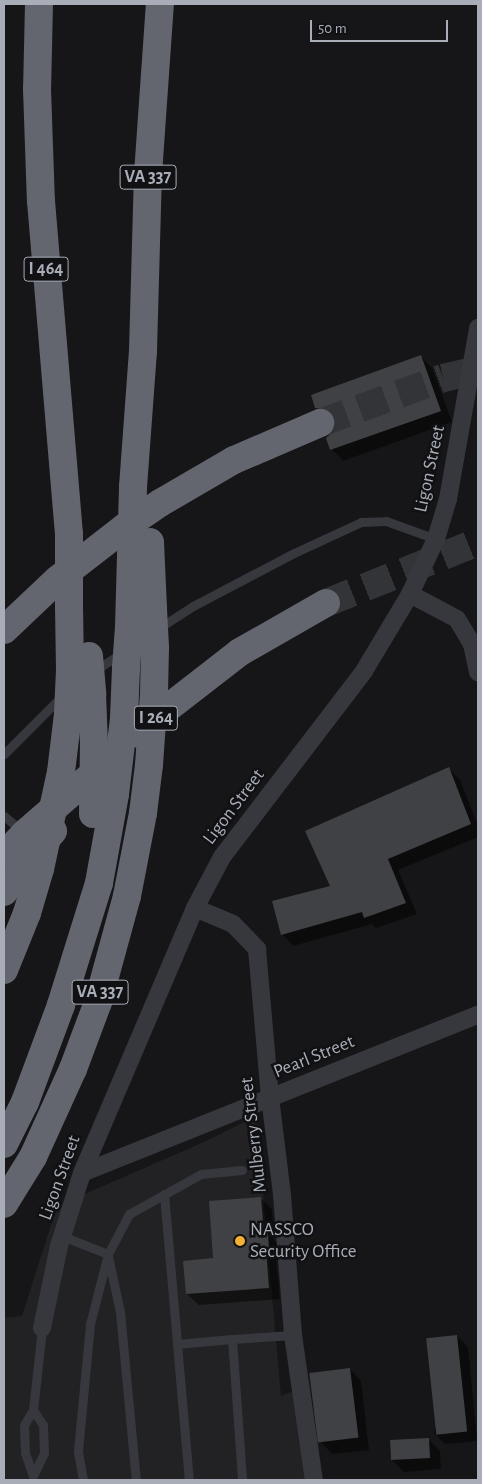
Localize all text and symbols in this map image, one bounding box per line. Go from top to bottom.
scale bar [312,10,450,42]
text: 50 m [318,21,347,36]
road number: VA 337 [119,162,177,192]
road number: I 464 [23,253,68,284]
street label: Ligon Street [410,423,450,515]
road number: I 264 [134,702,178,734]
street label: Ligon Street [198,765,270,849]
road number: VA 337 [71,976,129,1008]
street label: Pearl Street [270,1030,358,1084]
street label: Mulberry Street [236,1076,272,1194]
street label: Ligon Street [34,1132,86,1224]
place label: NASSCO Security Office [250,1219,357,1263]
marker: NASSCO Security Office [234,1235,246,1247]

